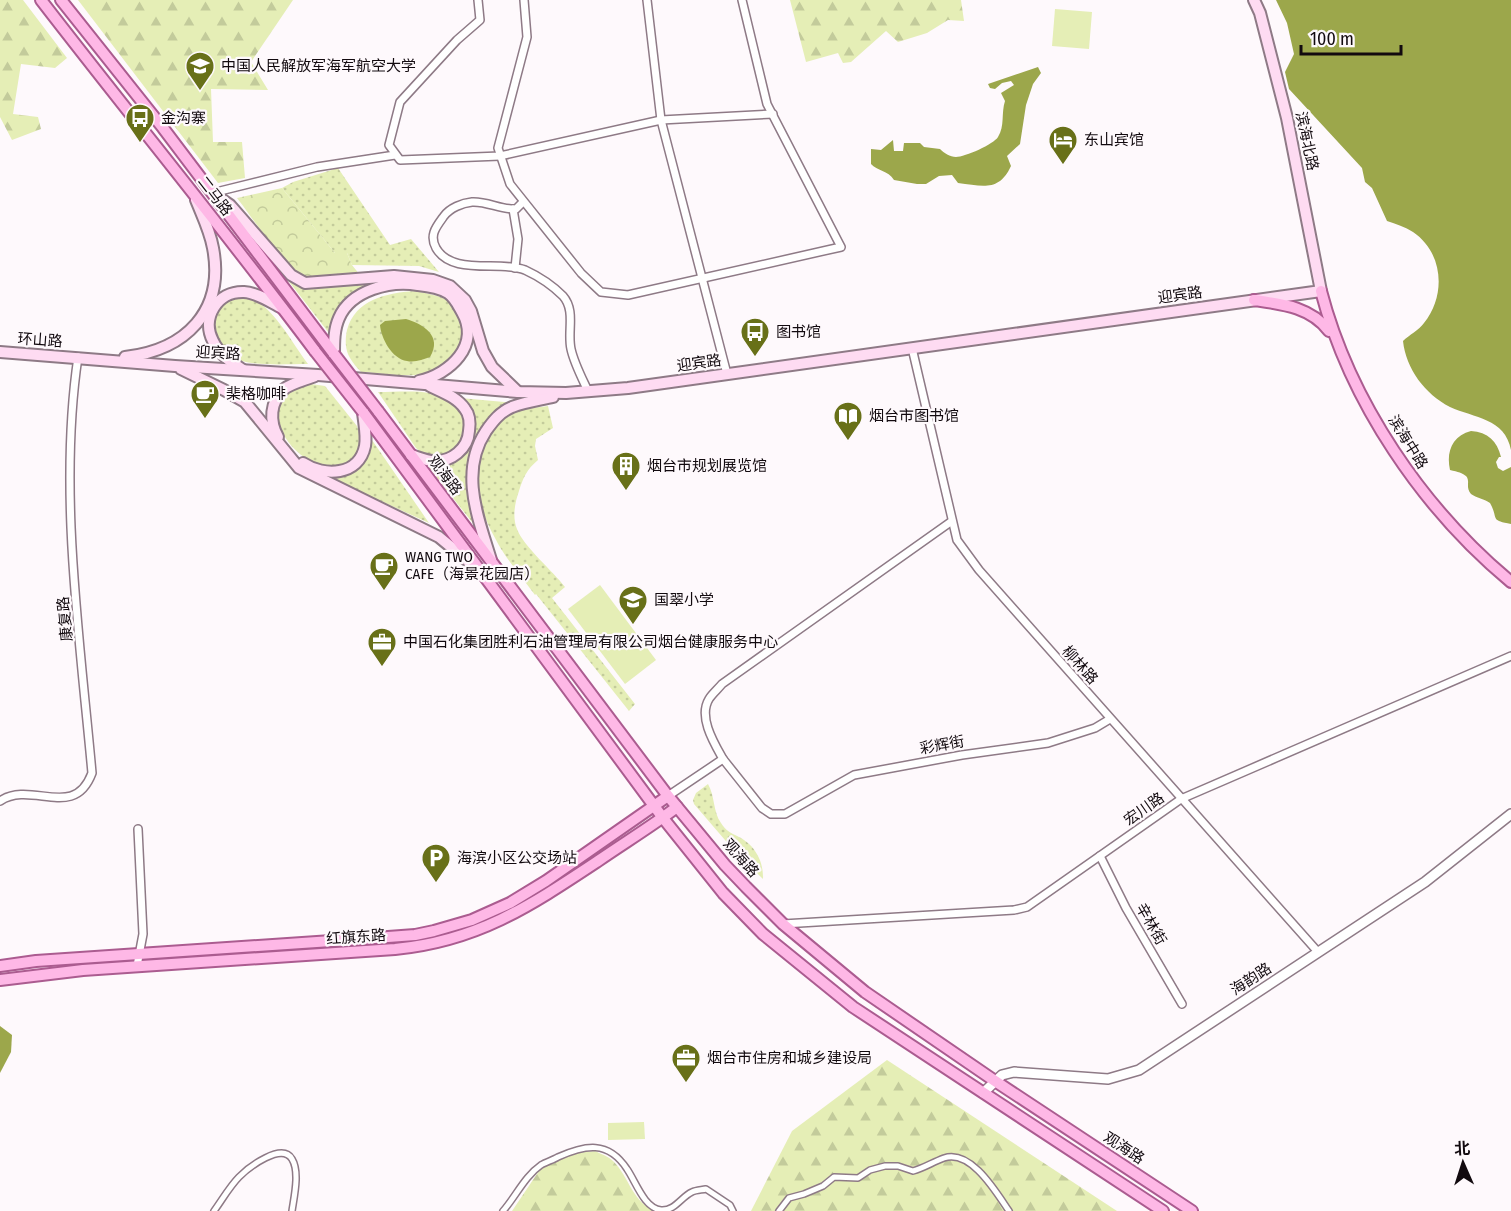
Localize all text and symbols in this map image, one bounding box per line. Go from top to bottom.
scale bar [1301,18,1402,56]
text: 100 m [1310,28,1354,50]
school or university icon: 中国人民解放军海军航空大学 [184,50,216,92]
place label: 中国人民解放军海军航空大学 [221,57,416,75]
bus stop icon: 金沟寨 [124,102,156,144]
place label: 金沟寨 [161,109,206,127]
street label: 滨海北路 [1292,110,1322,172]
hotel icon: 东山宾馆 [1047,124,1079,166]
place label: 东山宾馆 [1084,131,1144,149]
street label: 二马路 [194,173,236,219]
street label: 迎宾路 [1156,283,1204,307]
bus stop icon: 图书馆 [739,316,771,358]
place label: 图书馆 [776,323,821,341]
street label: 环山路 [17,329,63,351]
street label: 迎宾路 [195,343,241,363]
street label: 迎宾路 [675,351,723,375]
cafe icon: 棐格咖啡 [189,378,221,420]
place label: 棐格咖啡 [226,385,286,403]
library icon: 烟台市图书馆 [832,400,864,442]
place label: 烟台市图书馆 [869,407,959,425]
street label: 滨海中路 [1384,412,1432,472]
building icon: 烟台市规划展览馆 [610,450,642,492]
street label: 观海路 [424,452,466,498]
place label: 烟台市规划展览馆 [647,457,767,475]
place label: WANG TWO CAFE（海景花园店） [405,548,539,583]
cafe icon: WANG TWO CAFE（海景花园店） [368,550,400,592]
school or university icon: 国翠小学 [617,584,649,626]
place label: 国翠小学 [654,591,714,609]
street label: 康复路 [54,596,76,642]
office icon: 中国石化集团胜利石油管理局有限公司烟台健康服务中心 [366,626,398,668]
place label: 中国石化集团胜利石油管理局有限公司烟台健康服务中心 [403,633,778,651]
street label: 柳林路 [1058,642,1102,688]
street label: 彩辉街 [918,732,966,758]
street label: 宏川路 [1120,789,1168,829]
street label: 观海路 [719,835,763,881]
parking icon: 海滨小区公交场站 [420,842,452,884]
place label: 海滨小区公交场站 [457,849,577,867]
street label: 辛林街 [1132,900,1170,948]
street label: 红旗东路 [325,926,387,948]
street label: 海韵路 [1227,959,1275,999]
office icon: 烟台市住房和城乡建设局 [670,1042,702,1084]
place label: 烟台市住房和城乡建设局 [707,1049,872,1067]
street label: 观海路 [1100,1128,1148,1168]
north arrow [1433,1133,1493,1193]
text: 北 [1454,1139,1471,1158]

